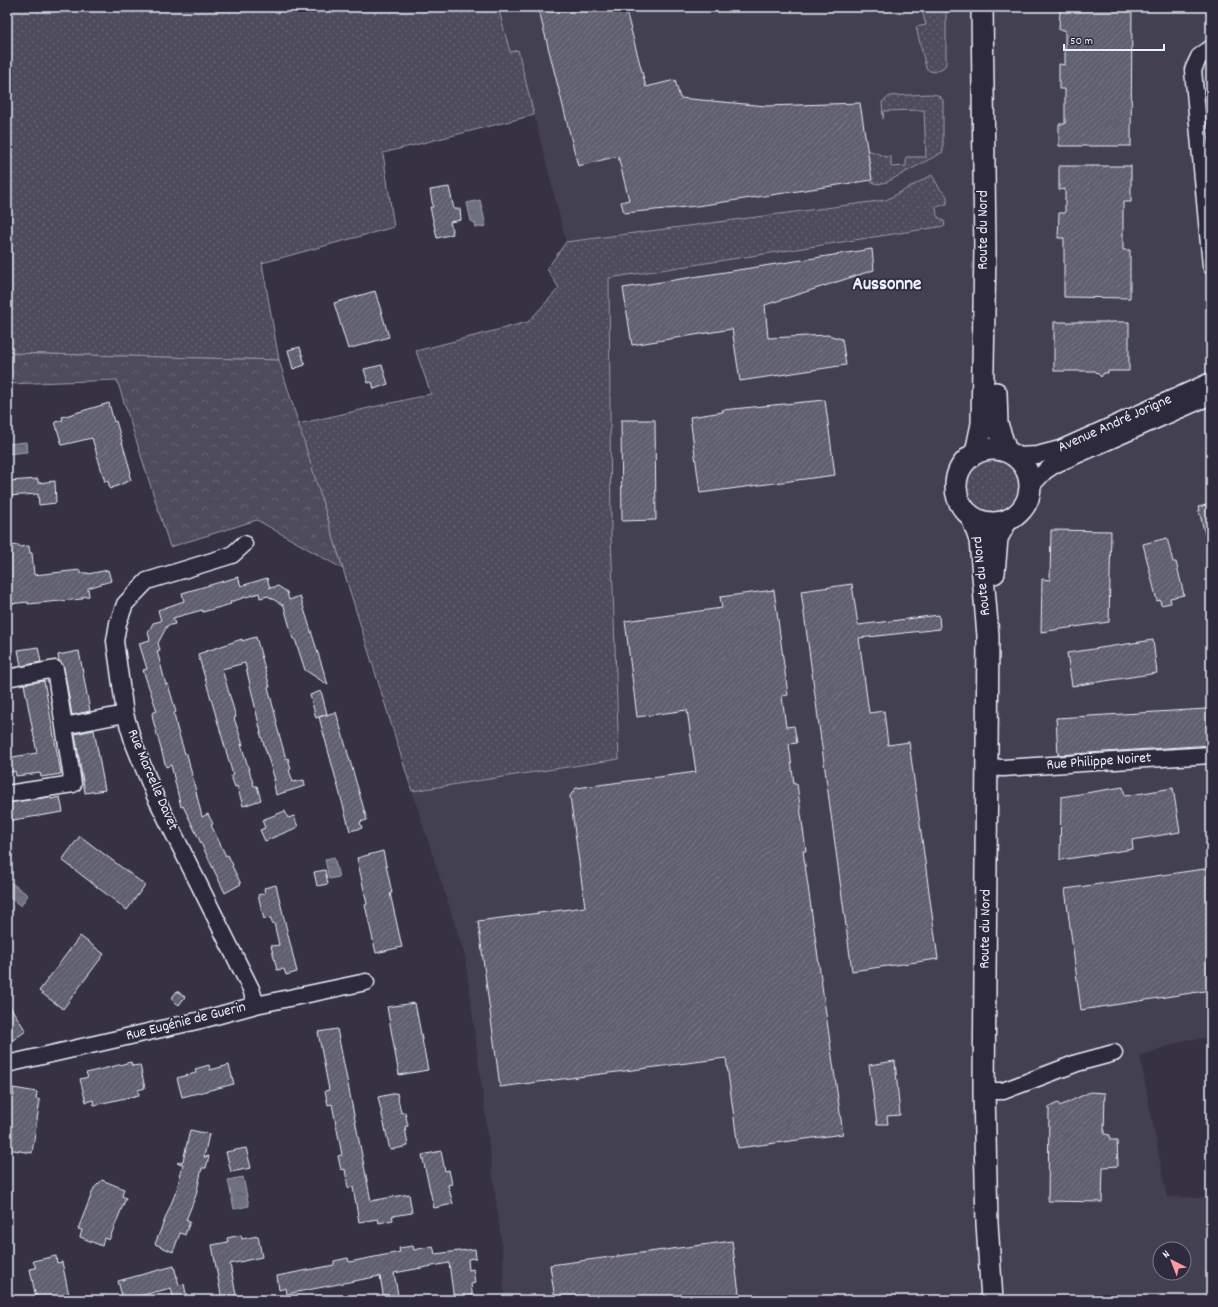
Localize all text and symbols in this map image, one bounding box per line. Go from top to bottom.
scale bar [1064,26,1164,52]
text: 50 m [1070,33,1093,50]
street label: Route du Nord [973,190,995,270]
district label: Aussonne [853,272,921,299]
street label: Avenue André Jorigne [1054,389,1176,459]
street label: Route du Nord [967,535,997,617]
street label: Rue Marcelle Davet [121,726,183,835]
street label: Rue Philippe Noiret [1046,747,1153,777]
street label: Route du Nord [974,889,998,969]
street label: Rue Eugénie de Guerin [124,996,248,1048]
north arrow [1152,1241,1192,1281]
text: N [1159,1247,1174,1263]

